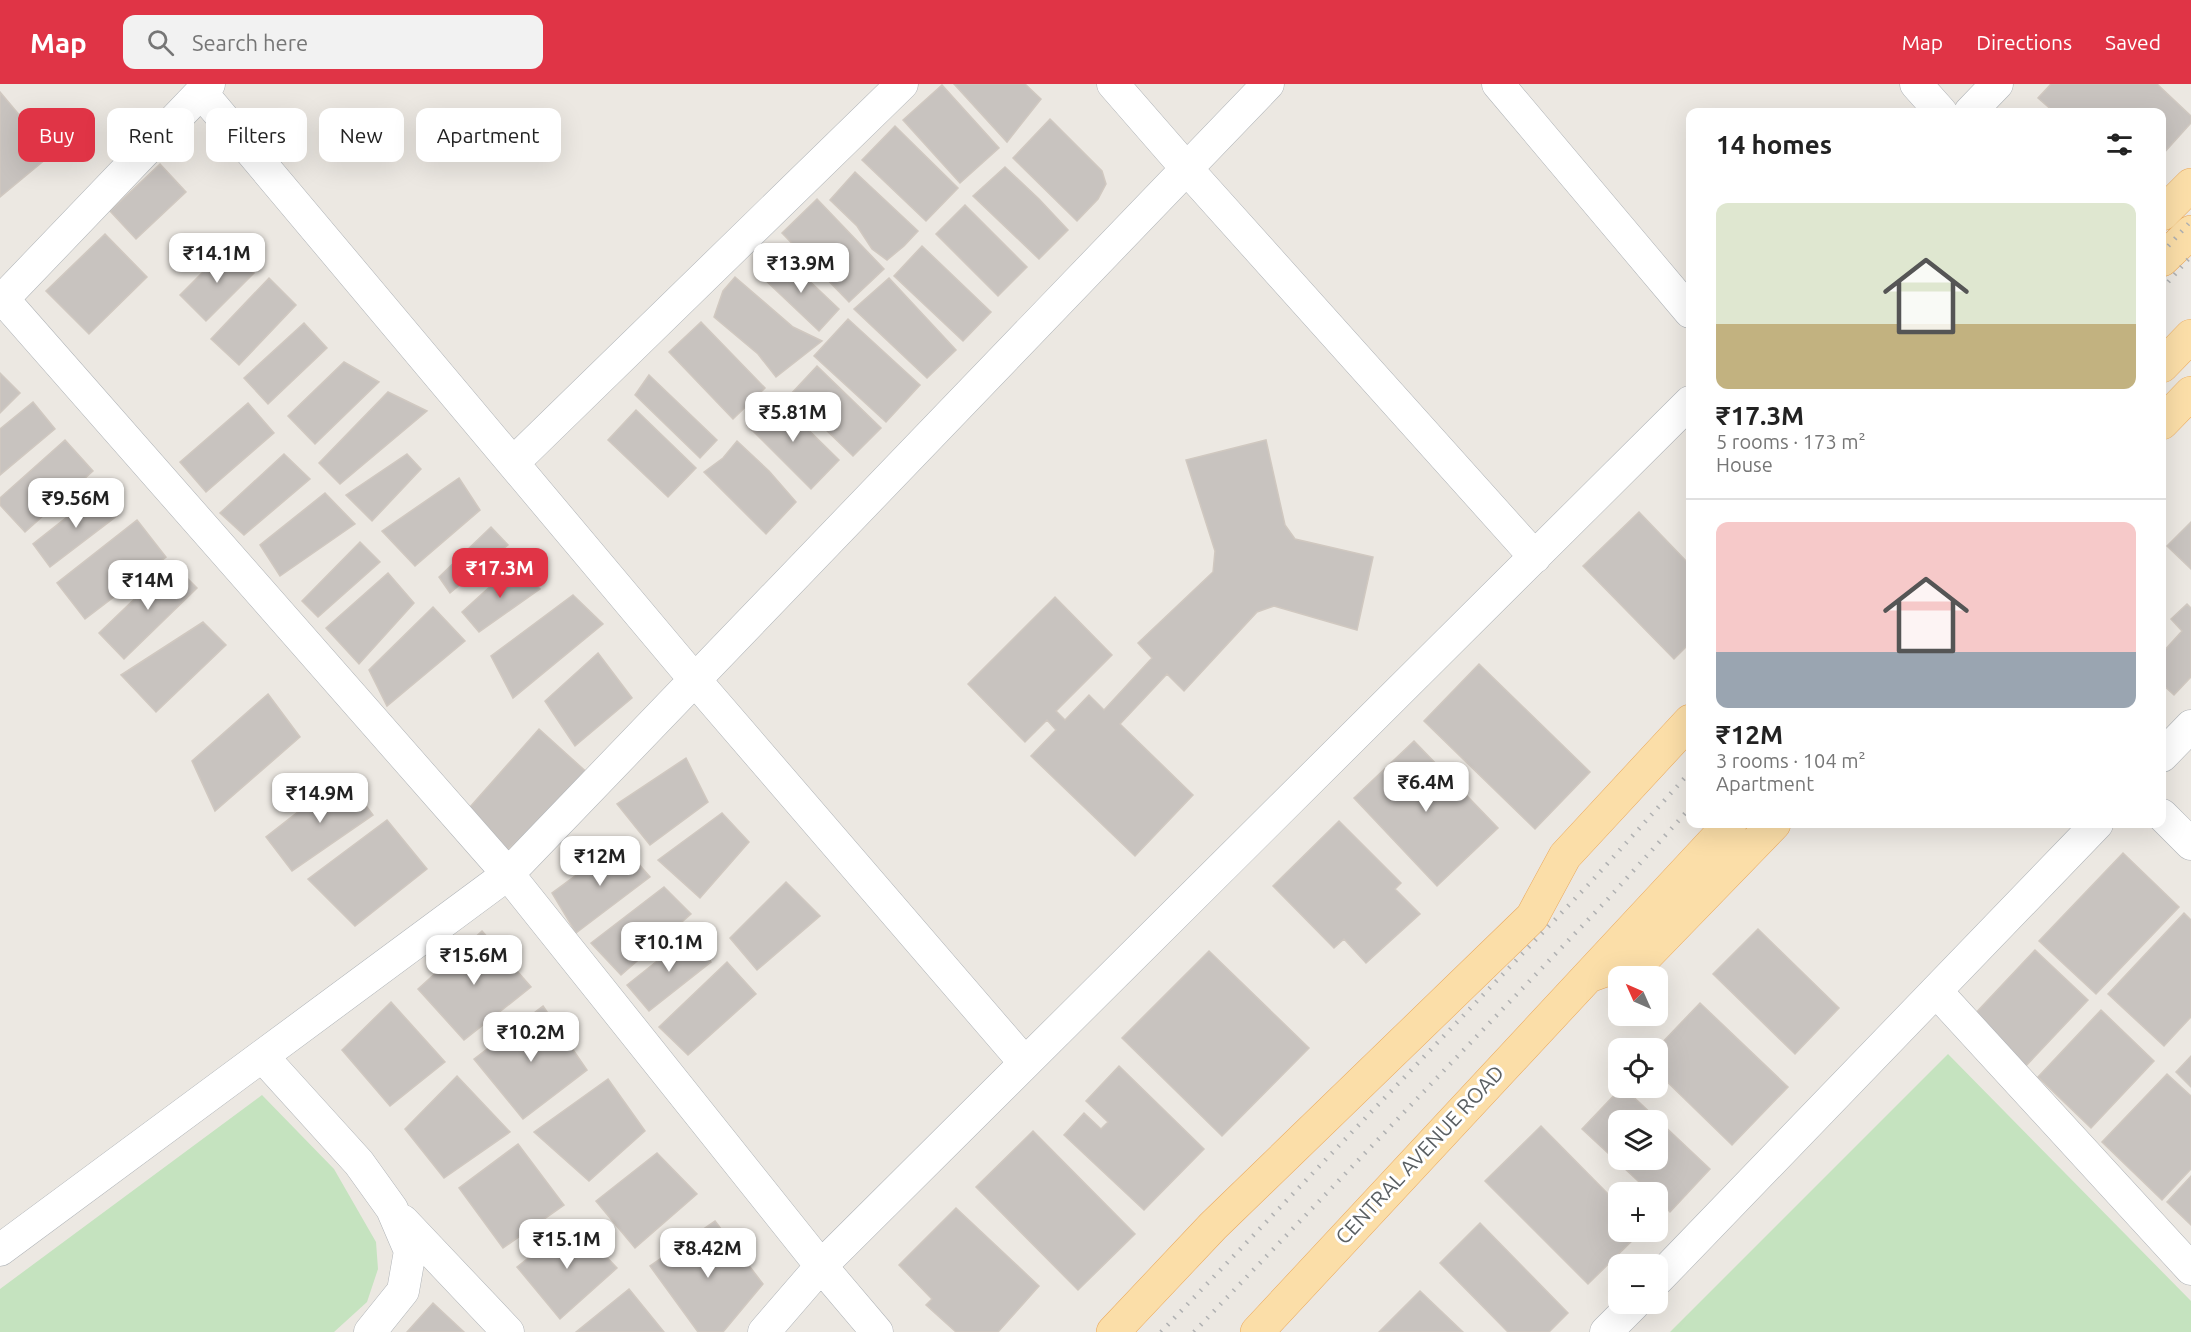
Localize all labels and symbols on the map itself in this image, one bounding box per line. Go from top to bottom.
pin: ₹14.1M [168,233,266,284]
pin: ₹13.9M [752,243,850,294]
pin: ₹5.81M [744,392,842,443]
pin: ₹9.56M [27,478,125,529]
pin: ₹17.3M [451,548,549,599]
pin: ₹14M [112,560,184,611]
pin: ₹6.4M [1384,762,1468,813]
pin: ₹14.9M [271,773,369,824]
pin: ₹12M [564,836,636,887]
pin: ₹10.1M [620,922,718,973]
pin: ₹15.6M [425,935,523,986]
north arrow [1608,966,1668,1026]
pin: ₹10.2M [482,1012,580,1063]
street label: CENTRAL AVENUE ROAD [1330,1060,1508,1249]
pin: ₹15.1M [518,1219,616,1270]
pin: ₹8.42M [659,1228,757,1279]

